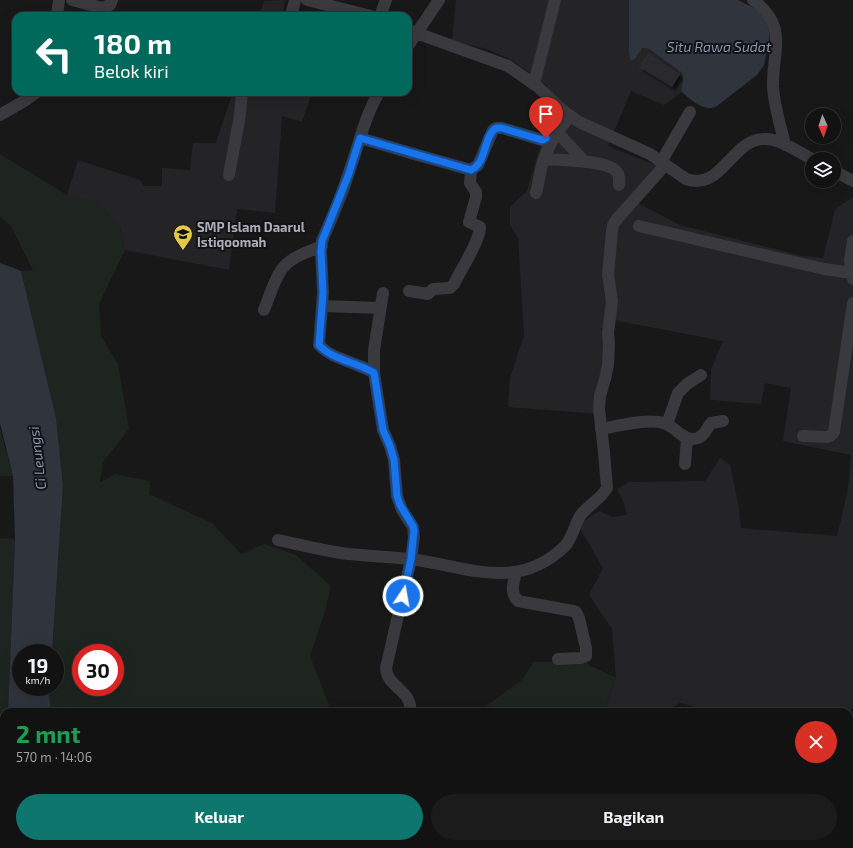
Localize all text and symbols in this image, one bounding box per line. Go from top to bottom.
text: 180 m [94,26,172,60]
icon: left [28,28,80,80]
water label: Situ Rawa Sudat [667,38,772,55]
text: Belok kiri [94,60,169,82]
pin [529,97,563,138]
icon: arrive [535,103,557,125]
north arrow [805,108,841,144]
map controls [805,108,841,188]
button: layers [805,152,841,188]
place label: SMP Islam Daarul Istiqoomah [197,219,306,250]
school or university icon: SMP Islam Daarul Istiqoomah [172,223,194,251]
water label: Ci Leungsi [25,425,49,491]
position arrow [382,575,424,617]
speed limit sign: 30 [72,644,124,696]
text: 19 [28,653,48,677]
text: km/h [26,674,50,686]
text: 2 mnt [16,719,81,748]
button: close [795,721,837,763]
text: 570 m · 14:06 [16,749,92,765]
button: Keluar [16,794,423,840]
button: Bagikan [431,794,837,840]

